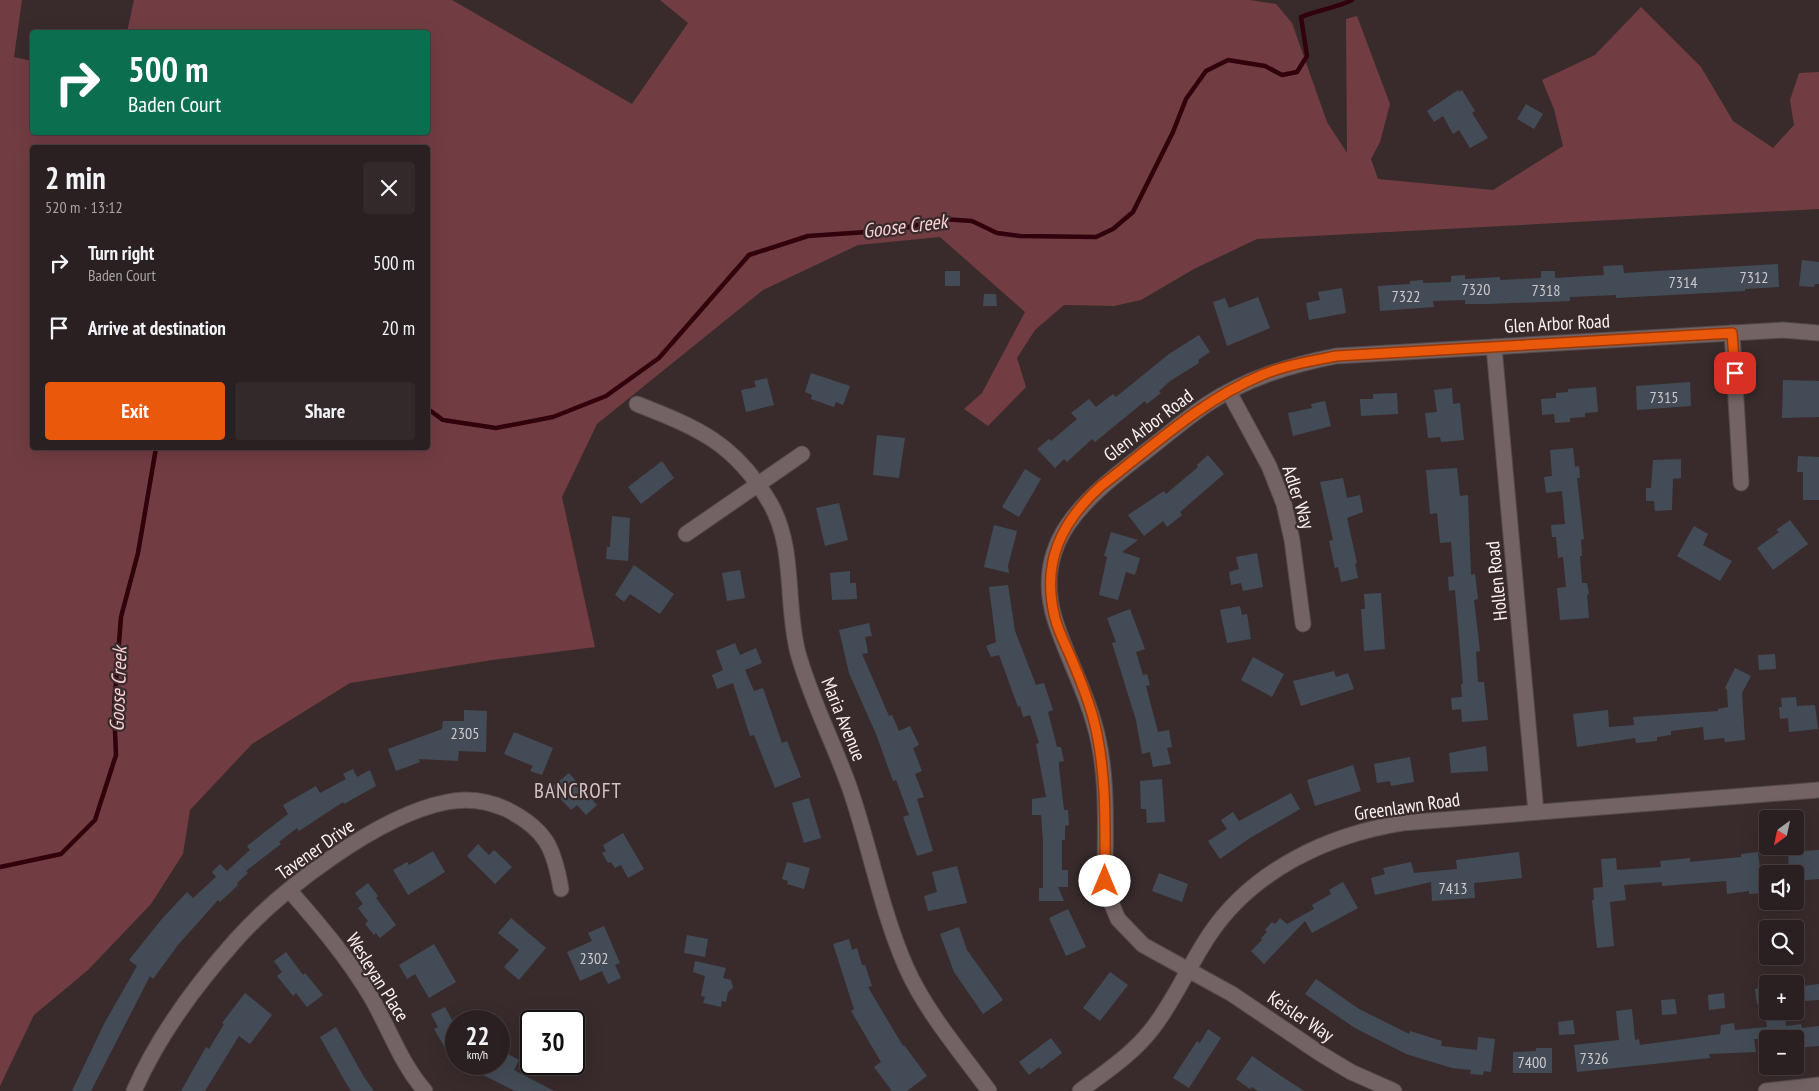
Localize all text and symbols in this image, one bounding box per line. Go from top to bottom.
text: 500 m [128,46,209,92]
icon: right [45,50,110,115]
text: Baden Court [128,90,221,118]
text: 2 min [45,158,106,197]
button: close [363,162,415,214]
text: 520 m · 13:12 [45,197,123,217]
water label: Goose Creek [861,208,951,244]
text: Turn right [88,241,154,265]
icon: right [45,249,73,277]
text: 500 m [373,251,415,275]
text: Baden Court [88,265,156,285]
house number: 7312 [1740,267,1768,287]
house number: 7314 [1669,272,1697,292]
house number: 7320 [1462,279,1490,299]
house number: 7318 [1532,280,1560,300]
house number: 7322 [1392,286,1420,306]
street label: Glen Arbor Road [1504,308,1610,338]
icon: arrive [45,314,73,342]
text: Arrive at destination [88,316,226,340]
text: 20 m [382,316,415,340]
pin [1714,352,1756,394]
icon: arrive [1721,359,1749,387]
button: Exit [45,382,225,440]
button: Share [235,382,415,440]
street label: Glen Arbor Road [1099,384,1197,466]
house number: 7315 [1650,387,1678,407]
street label: Adler Way [1277,462,1321,533]
street label: Hollen Road [1480,540,1512,622]
water label: Goose Creek [104,644,133,732]
street label: Maria Avenue [816,674,872,765]
house number: 2305 [451,723,479,743]
district label: BANCROFT [534,777,622,804]
street label: Greenlawn Road [1353,787,1461,825]
north arrow [1759,810,1804,855]
map controls [1759,810,1804,1075]
street label: Tavener Drive [271,813,359,885]
position arrow [1078,854,1130,906]
button: sound [1759,865,1804,910]
house number: 7413 [1439,878,1467,898]
button: search [1759,920,1804,965]
street label: Wesleyan Place [341,928,415,1026]
house number: 2302 [580,948,608,968]
button: + [1759,975,1804,1020]
street label: Keisler Way [1263,985,1340,1047]
speed limit sign: 30 [520,1010,585,1075]
text: 22 [466,1020,489,1052]
button: − [1759,1030,1804,1075]
text: km/h [467,1047,488,1062]
house number: 7326 [1580,1048,1608,1068]
house number: 7400 [1518,1052,1546,1072]

